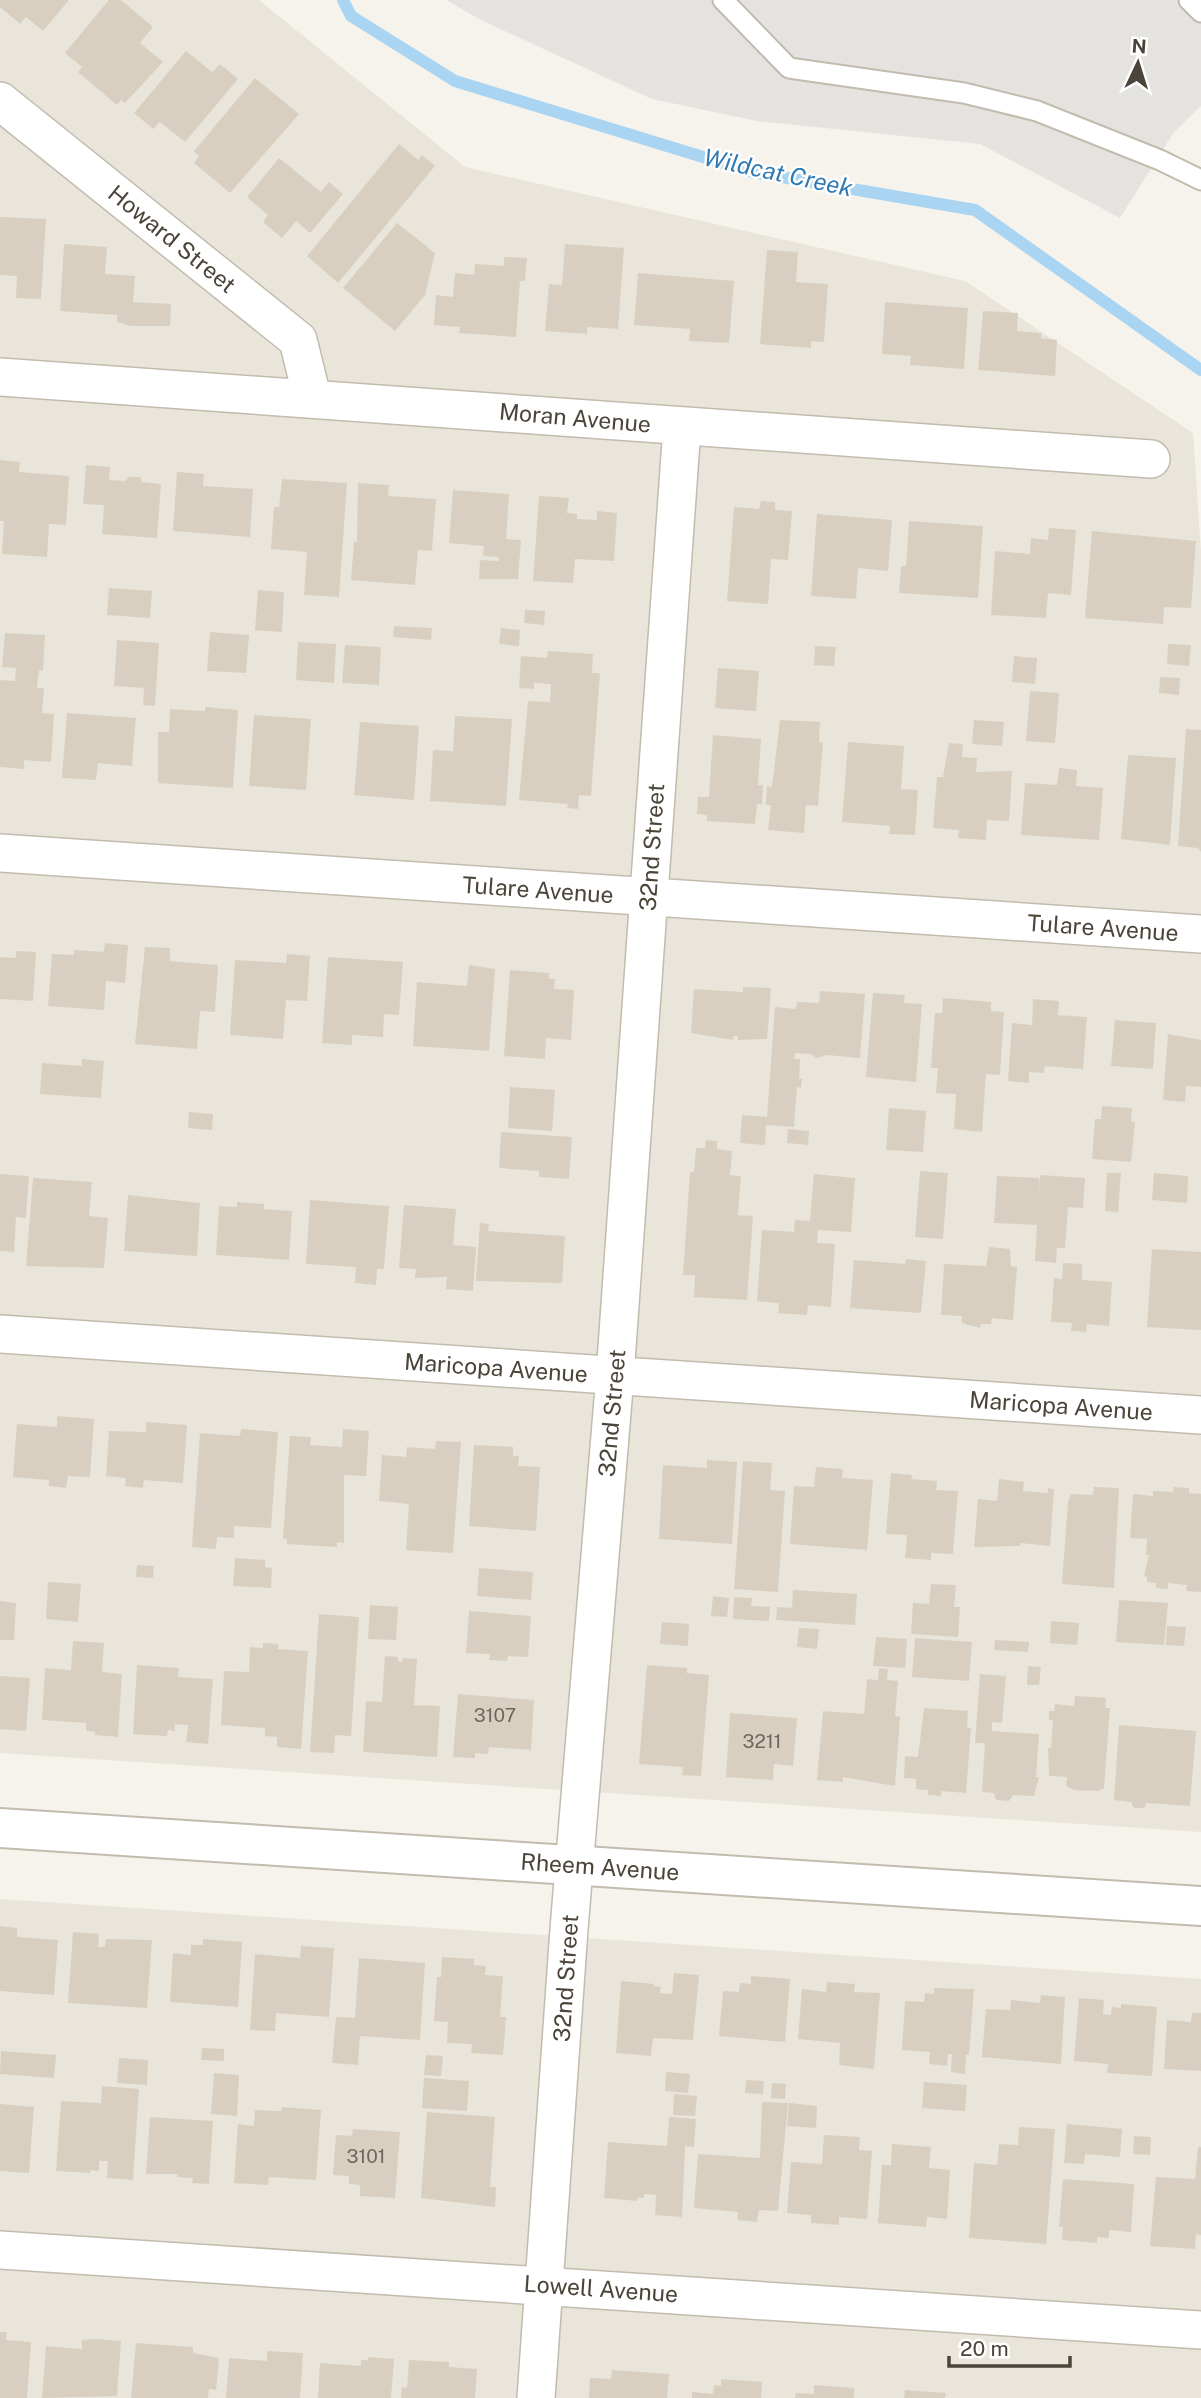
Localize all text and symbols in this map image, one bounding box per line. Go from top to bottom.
north arrow [1103,28,1173,98]
text: N [1131,35,1147,58]
water label: Wildcat Creek [701,143,855,201]
street label: Howard Street [103,179,241,298]
street label: Moran Avenue [498,397,652,438]
street label: 32nd Street [634,782,669,912]
street label: Tulare Avenue [461,871,615,908]
street label: Tulare Avenue [1026,909,1180,946]
street label: Maricopa Avenue [403,1348,589,1387]
street label: 32nd Street [592,1348,631,1478]
street label: Maricopa Avenue [968,1386,1154,1425]
house number: 3107 [474,1704,516,1726]
house number: 3211 [743,1730,781,1752]
street label: Rheem Avenue [520,1847,680,1886]
street label: 32nd Street [548,1913,583,2043]
house number: 3101 [346,2145,386,2167]
street label: Lowell Avenue [523,2270,679,2307]
scale bar [949,2324,1070,2368]
text: 20 m [960,2336,1009,2361]

